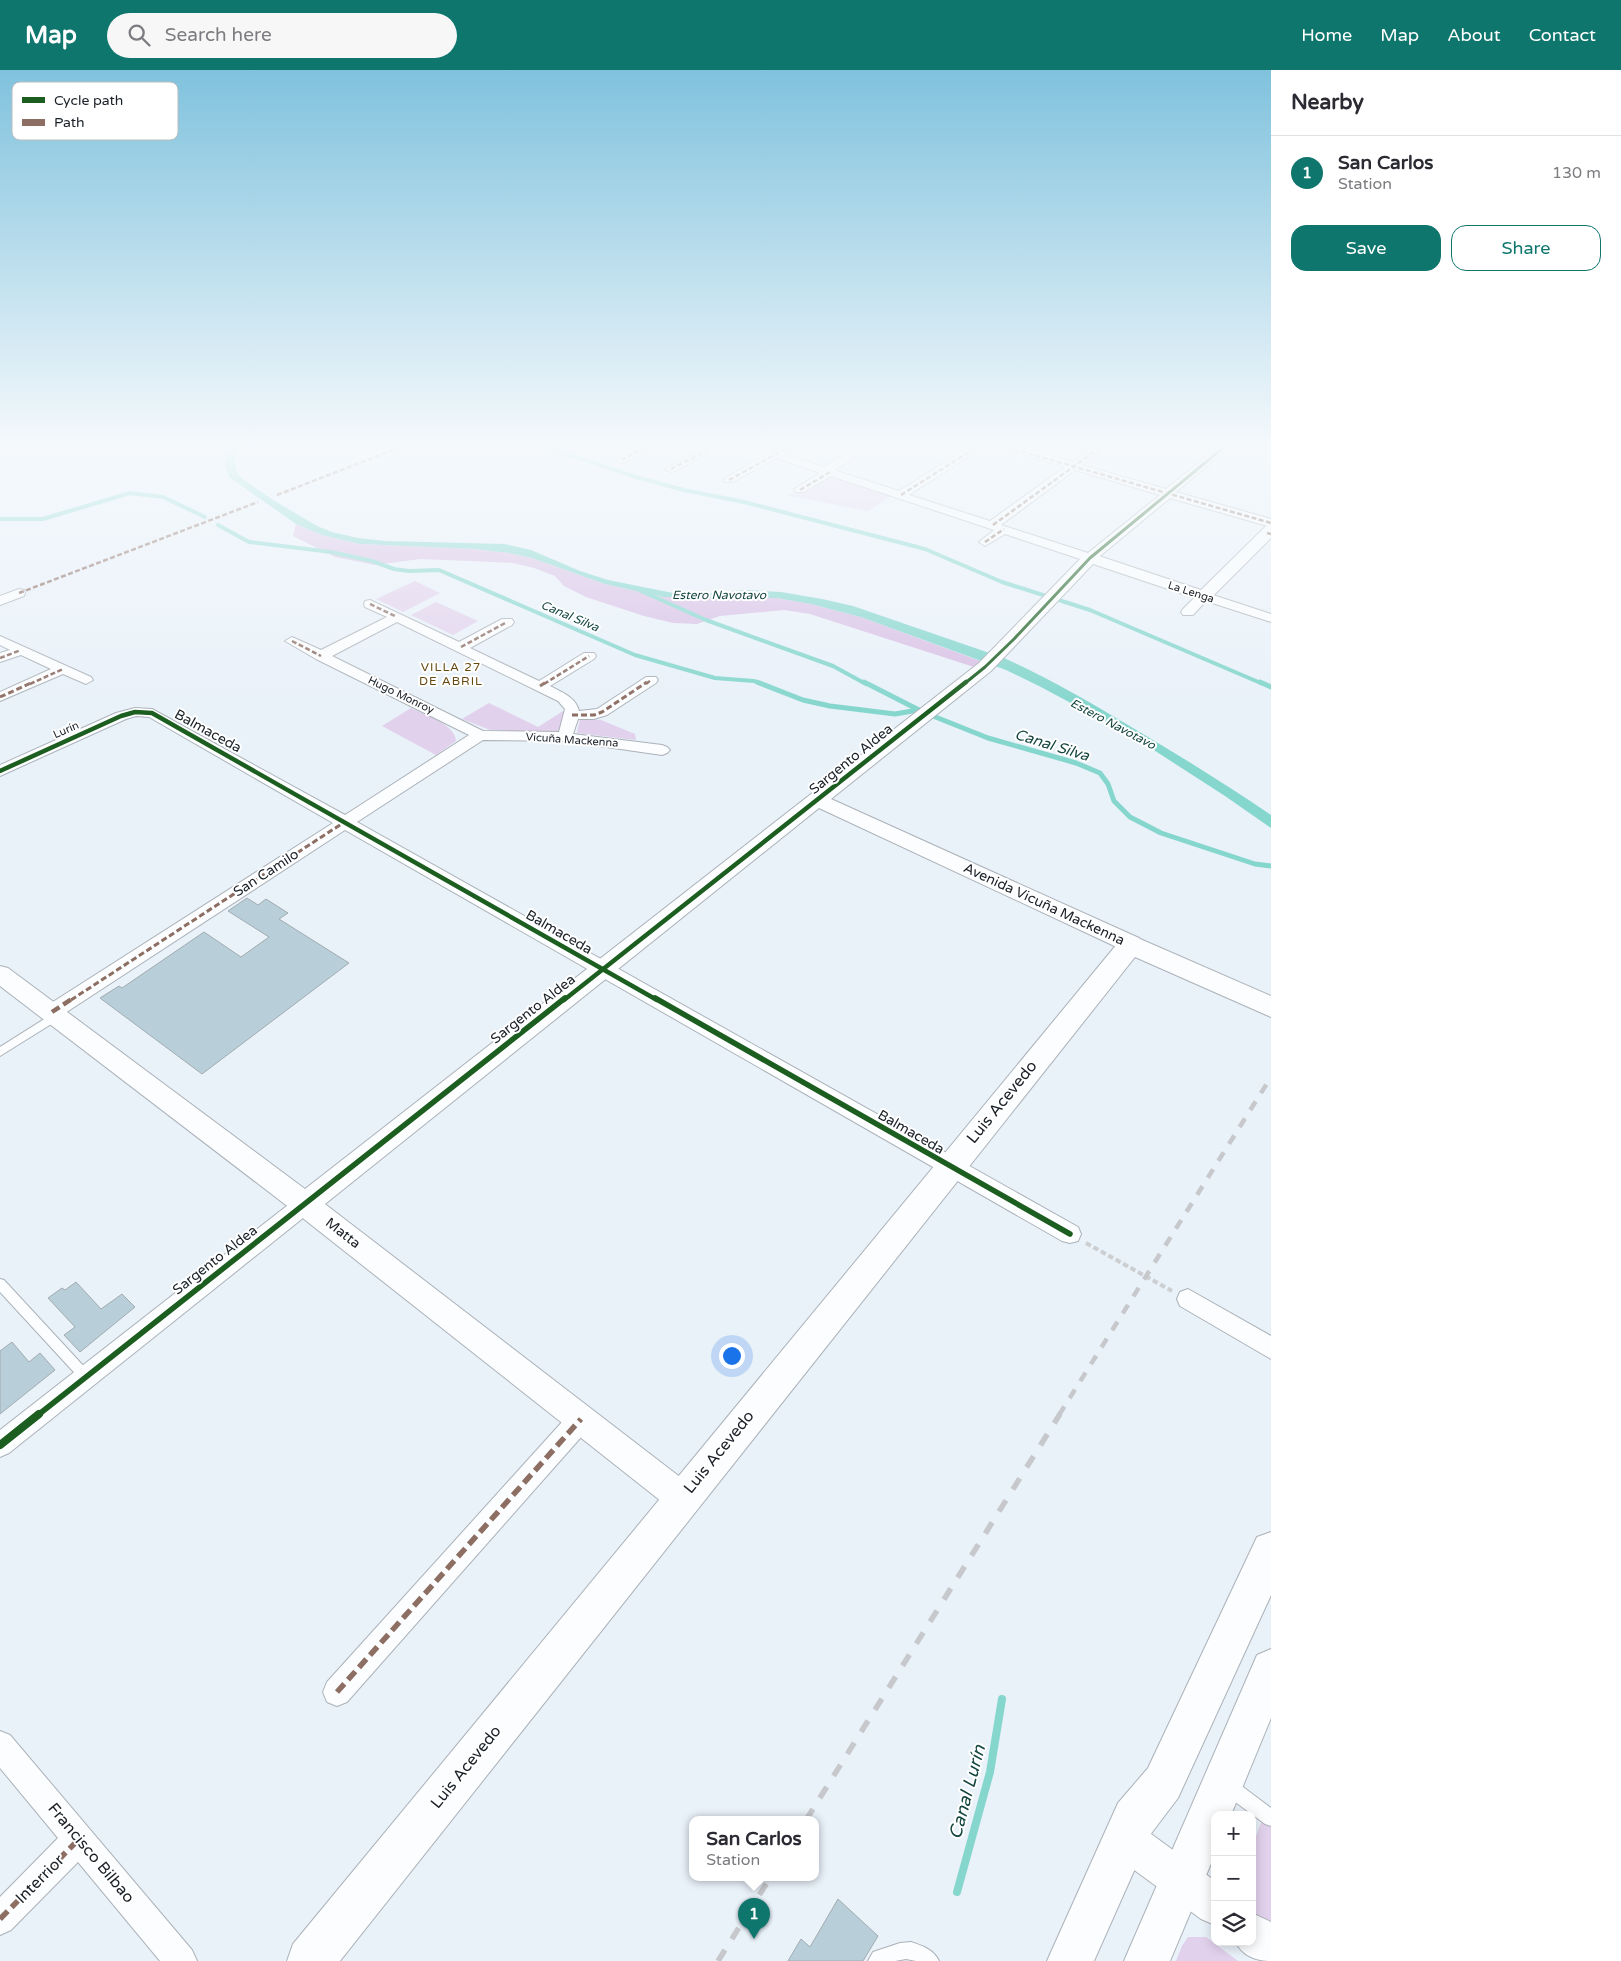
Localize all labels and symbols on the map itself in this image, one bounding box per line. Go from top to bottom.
legend [12,82,178,140]
text: Cycle path [54,92,123,109]
text: Path [54,114,85,131]
street label: La Lenga [1166,578,1216,606]
water label: Estero Navotavo [672,588,767,602]
water label: Canal Silva [539,598,601,635]
district label: VILLA 27 DE ABRIL [419,660,483,688]
street label: Hugo Monroy [366,673,436,717]
water label: Estero Navotavo [1068,696,1158,753]
street label: Balmaceda [172,706,244,756]
street label: Lurín [51,719,81,741]
street label: Sargento Aldea [806,720,896,798]
water label: Canal Silva [1013,725,1092,765]
street label: Vicuña Mackenna [525,730,619,750]
street label: San Camilo [230,846,302,900]
street label: Avenida Vicuña Mackenna [961,859,1127,949]
street label: Balmaceda [523,906,595,958]
street label: Sargento Aldea [487,971,579,1047]
street label: Luis Acevedo [962,1056,1042,1148]
street label: Balmaceda [875,1106,947,1158]
street label: Matta [322,1214,364,1252]
street label: Sargento Aldea [169,1222,261,1298]
your location [719,1343,745,1369]
street label: Luis Acevedo [679,1406,759,1498]
street label: Luis Acevedo [426,1721,506,1813]
water label: Canal Lurín [944,1742,990,1841]
street label: Francisco Bilbao [43,1799,139,1907]
street label: Interrior [11,1850,69,1908]
pin: 1 [738,1898,770,1939]

